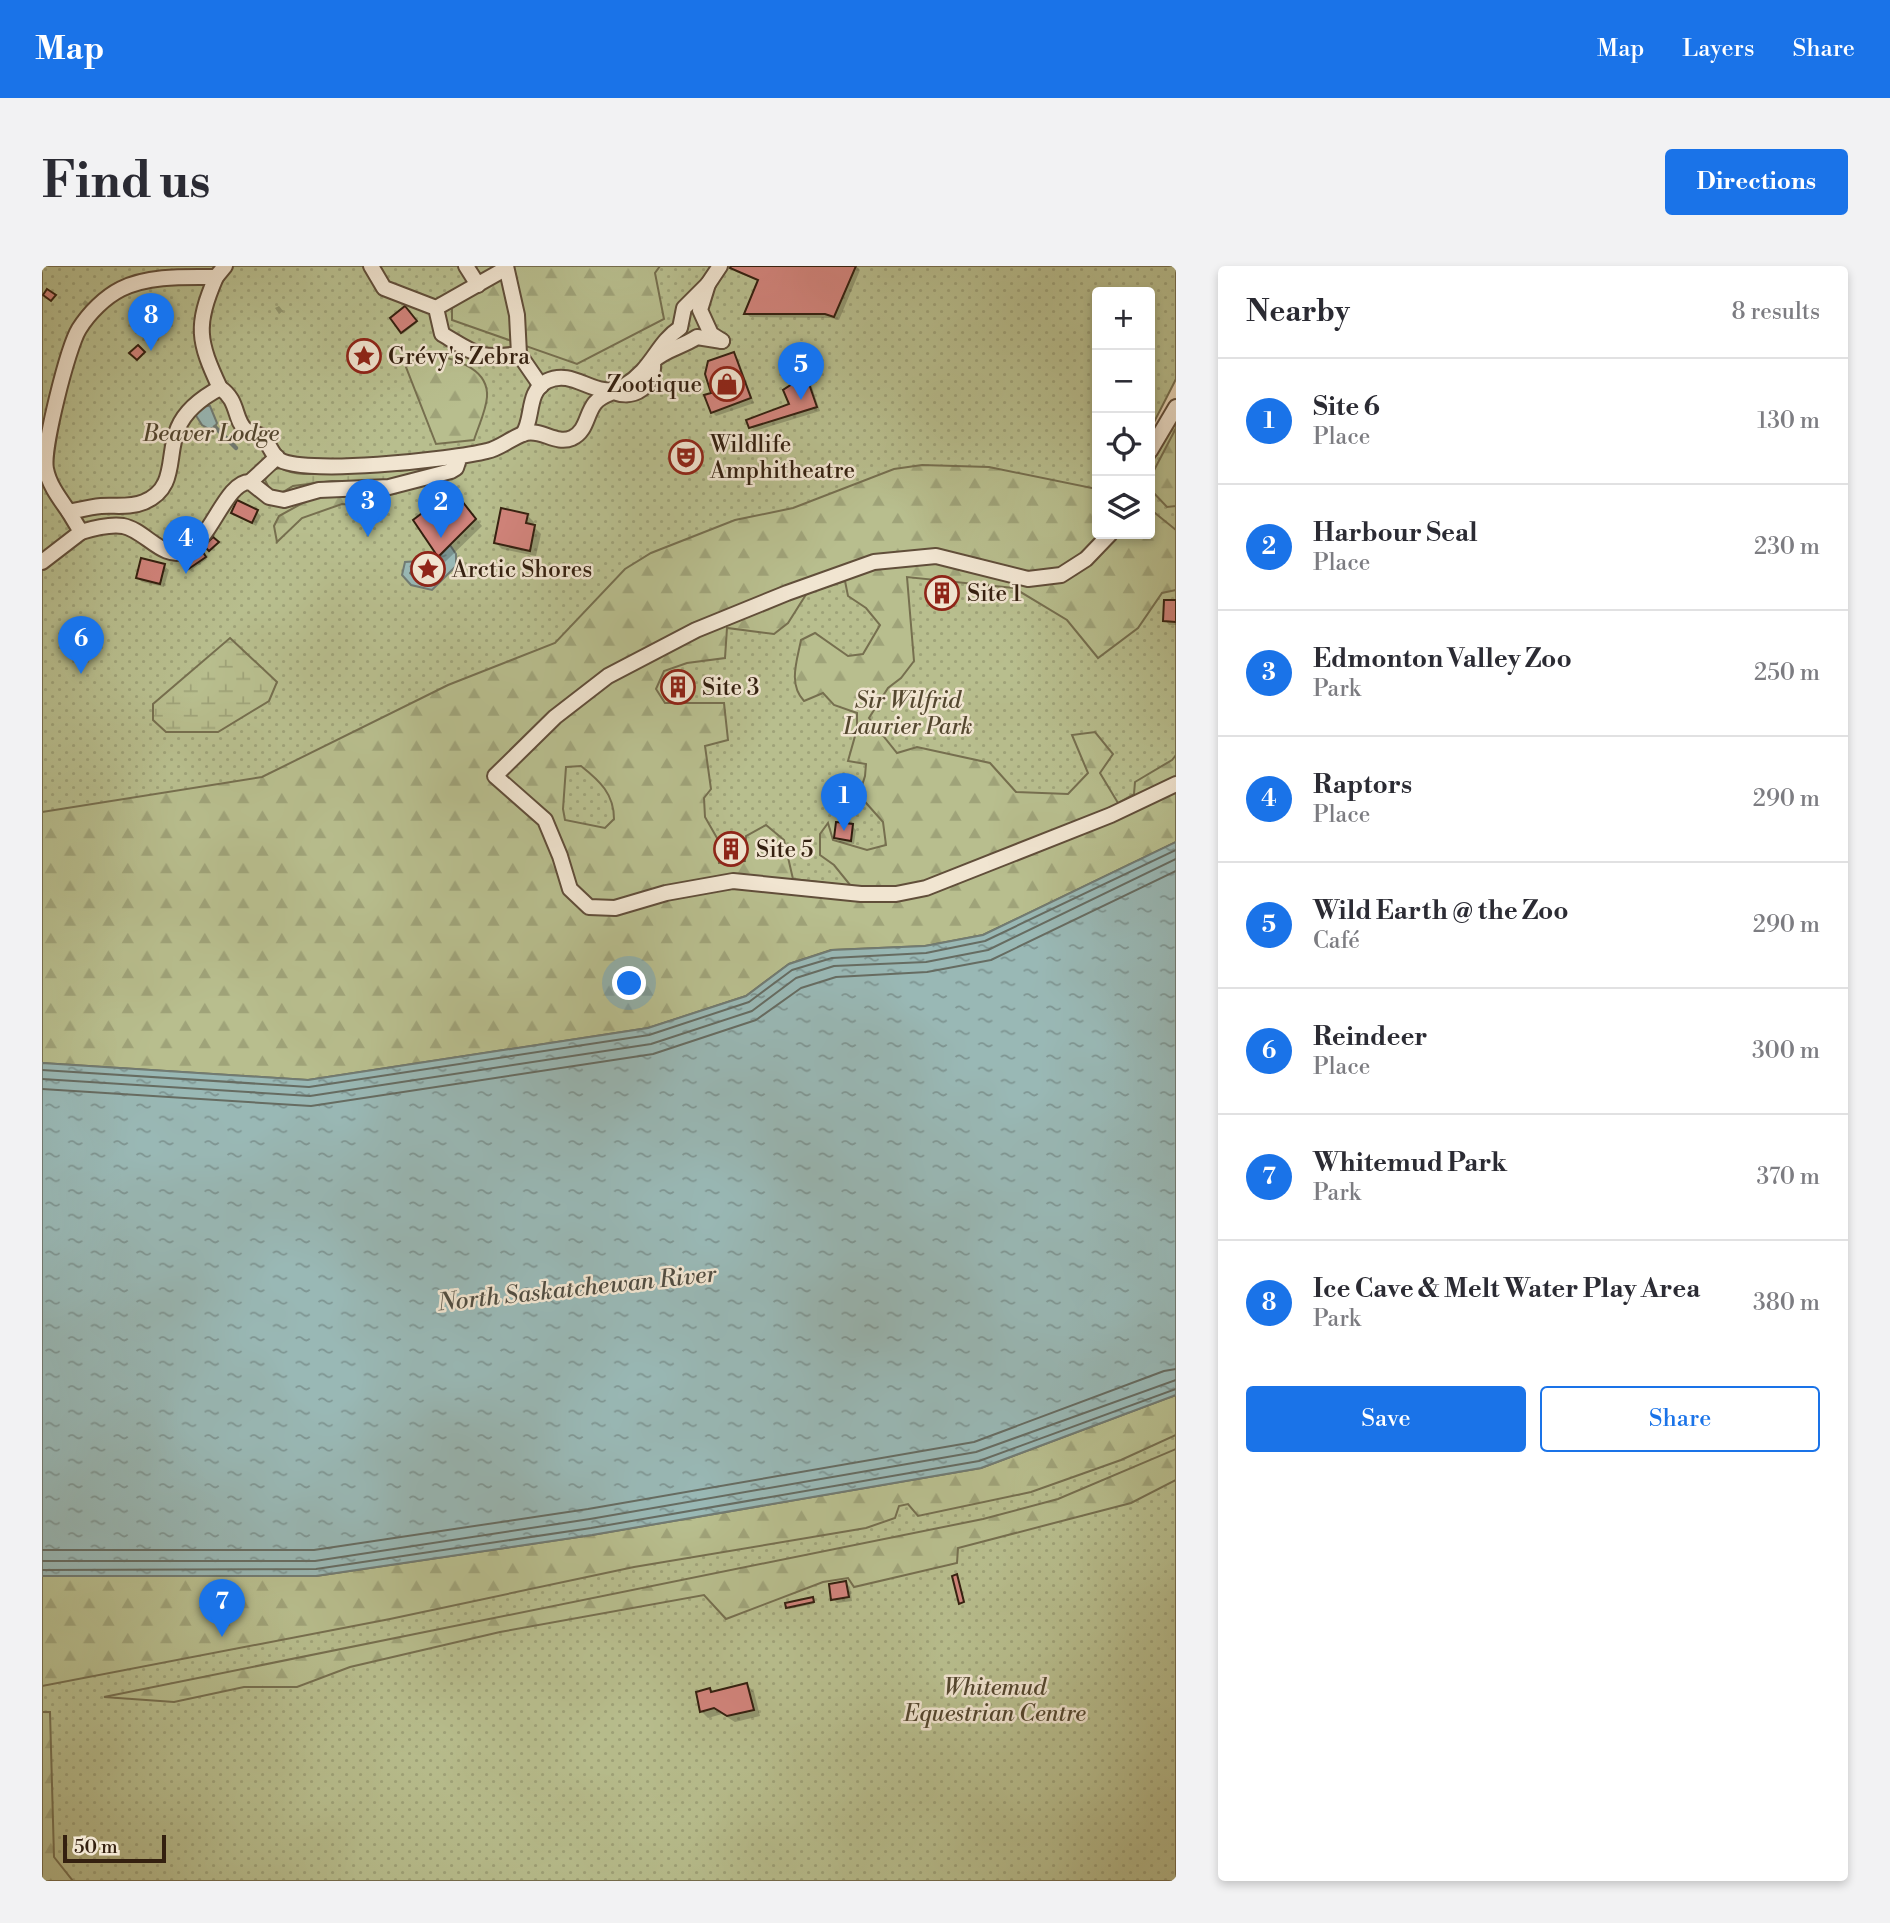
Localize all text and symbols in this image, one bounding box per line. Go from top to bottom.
text: Map [35,29,104,70]
text: Map [1597,34,1644,64]
text: Layers [1682,34,1754,64]
text: Share [1792,34,1855,64]
button: Directions [1665,149,1848,215]
text: Find us [42,152,211,213]
map controls [1092,287,1155,539]
button: + [1092,287,1155,350]
pin: 8 [128,293,174,351]
text: Nearby [1246,293,1350,331]
text: 8 results [1732,298,1820,326]
place icon: Grévy's Zebra [345,337,383,375]
pin: 5 [778,342,824,400]
place label: Grévy's Zebra [388,343,530,371]
button: − [1092,350,1155,413]
shop icon: Zootique [708,365,746,403]
place label: Zootique [607,371,702,399]
text: Site 6 [1313,391,1380,423]
text: 1 [1263,407,1275,435]
text: 130 m [1757,407,1820,435]
button: locate [1092,413,1155,476]
park label: Beaver Lodge [142,420,279,448]
text: Place [1313,423,1370,451]
place label: Wildlife Amphitheatre [709,431,855,485]
theatre icon: Wildlife Amphitheatre [667,438,705,476]
button: layers [1092,476,1155,539]
pin: 3 [345,479,391,537]
pin: 2 [418,480,464,538]
pin: 4 [163,516,209,574]
text: Harbour Seal [1313,517,1478,549]
text: 2 [1262,533,1276,561]
text: 230 m [1754,533,1820,561]
text: Place [1313,549,1370,577]
place icon: Arctic Shores [409,550,447,588]
place label: Arctic Shores [451,556,592,584]
building icon: Site 1 [923,574,961,612]
place label: Site 1 [967,580,1022,608]
pin: 6 [58,616,104,674]
text: Edmonton Valley Zoo [1313,643,1572,675]
text: 3 [1262,659,1276,687]
text: 250 m [1754,659,1820,687]
building icon: Site 3 [659,668,697,706]
place label: Site 3 [702,674,760,702]
text: Park [1313,675,1361,703]
park label: Sir Wilfrid Laurier Park [842,687,973,741]
text: Raptors [1313,769,1412,801]
pin: 1 [821,773,867,831]
text: 4 [1261,785,1277,813]
text: 290 m [1753,785,1820,813]
text: Place [1313,801,1370,829]
building icon: Site 5 [712,830,750,868]
place label: Site 5 [756,836,814,864]
text: Wild Earth @ the Zoo [1313,895,1569,927]
text: 5 [1262,911,1276,939]
text: 290 m [1753,911,1820,939]
text: Café [1313,927,1360,955]
your location [612,966,646,1000]
text: Reindeer [1313,1021,1428,1053]
text: 6 [1262,1037,1276,1065]
text: 300 m [1752,1037,1820,1065]
text: Place [1313,1053,1370,1081]
text: Whitemud Park [1313,1147,1507,1179]
text: 7 [1262,1163,1276,1191]
text: 370 m [1757,1163,1820,1191]
text: Park [1313,1179,1361,1207]
water label: North Saskatchewan River [435,1259,719,1319]
text: Ice Cave & Melt Water Play Area [1313,1273,1700,1305]
text: 8 [1262,1289,1276,1317]
text: 380 m [1753,1289,1820,1317]
text: Park [1313,1305,1361,1333]
button: Save [1246,1386,1526,1452]
button: Share [1540,1386,1820,1452]
pin: 7 [199,1579,245,1637]
park label: Whitemud Equestrian Centre [903,1674,1086,1728]
scale bar [63,1832,166,1864]
text: 50 m [74,1835,118,1859]

